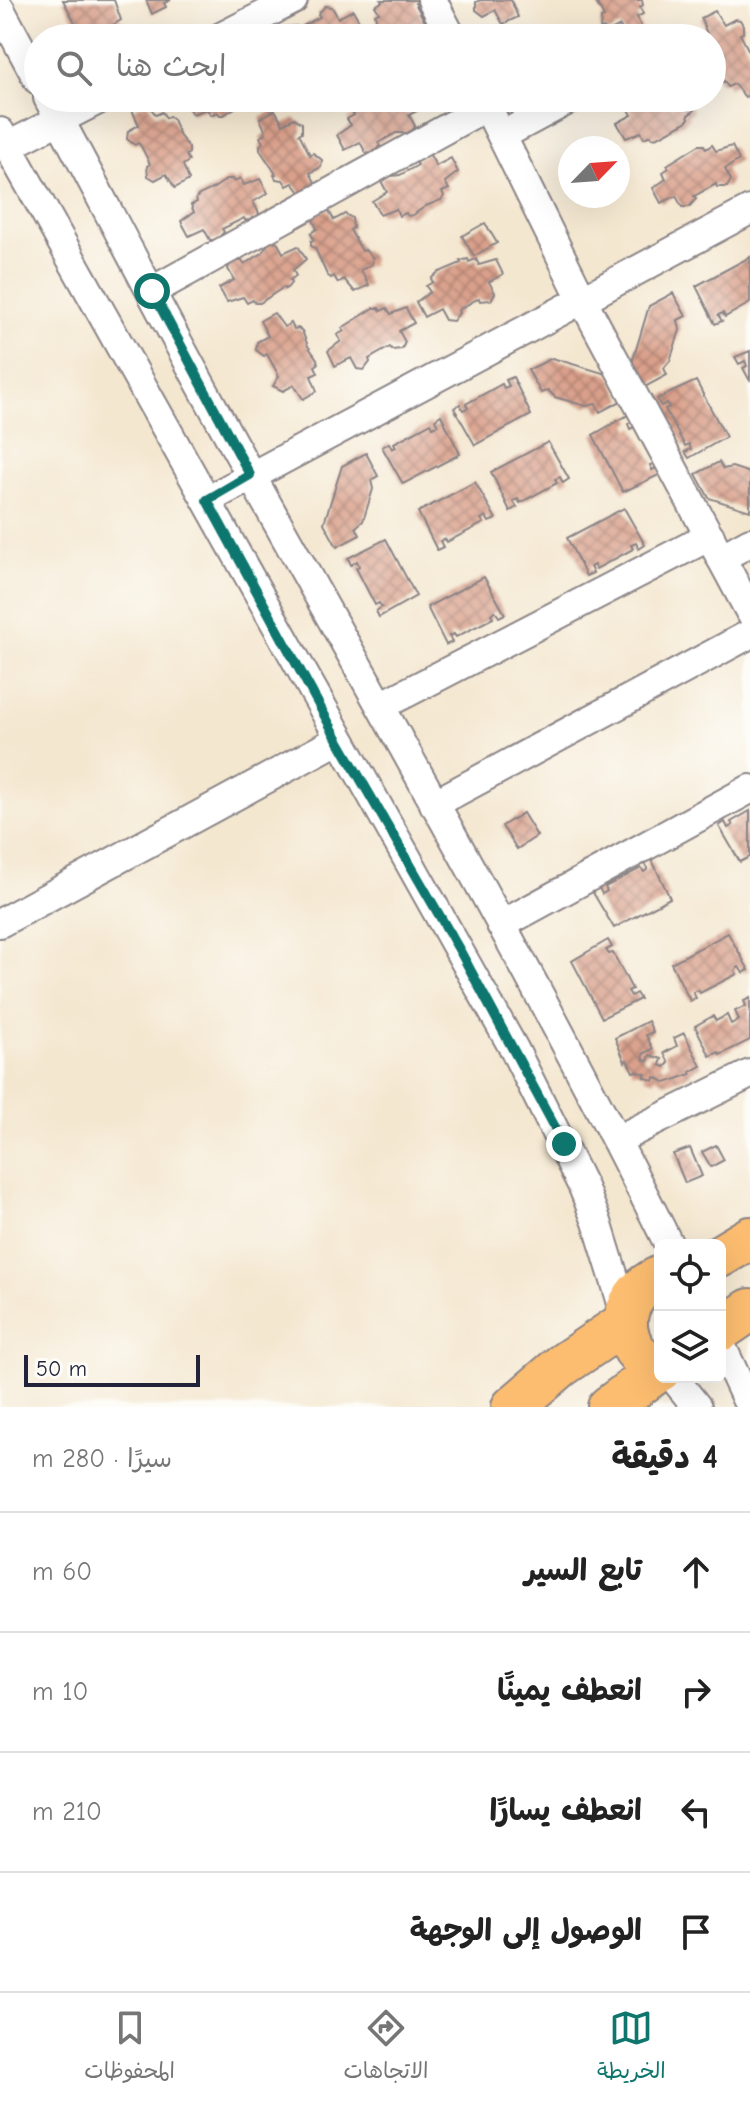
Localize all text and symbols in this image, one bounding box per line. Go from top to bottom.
search box [24,24,726,112]
icon: search [52,46,96,90]
text: ابحث هنا [116,49,226,84]
north arrow [558,136,630,208]
route start [134,273,170,309]
route end [546,1126,582,1162]
map controls [654,1239,726,1383]
button: locate [654,1239,726,1311]
button: layers [654,1311,726,1383]
scale bar [24,1351,200,1387]
text: 50 m [36,1356,87,1382]
text: 4 دقيقة [612,1437,718,1477]
text: سيرًا · 280 m [32,1444,172,1474]
icon: ahead [674,1550,718,1594]
text: تابع السير [524,1553,642,1588]
text: 60 m [32,1557,92,1587]
icon: right [674,1670,718,1714]
text: انعطف يمينًا [497,1673,642,1708]
text: 10 m [32,1677,88,1707]
icon: left [674,1790,718,1834]
text: انعطف يسارًا [490,1793,642,1828]
text: 210 m [32,1797,102,1827]
icon: arrive [674,1910,718,1954]
text: الوصول إلى الوجهة [410,1913,642,1948]
tab: المحفوظات [84,2006,175,2090]
tab: الاتجاهات [344,2006,428,2090]
tab: الخريطة [597,2006,666,2090]

